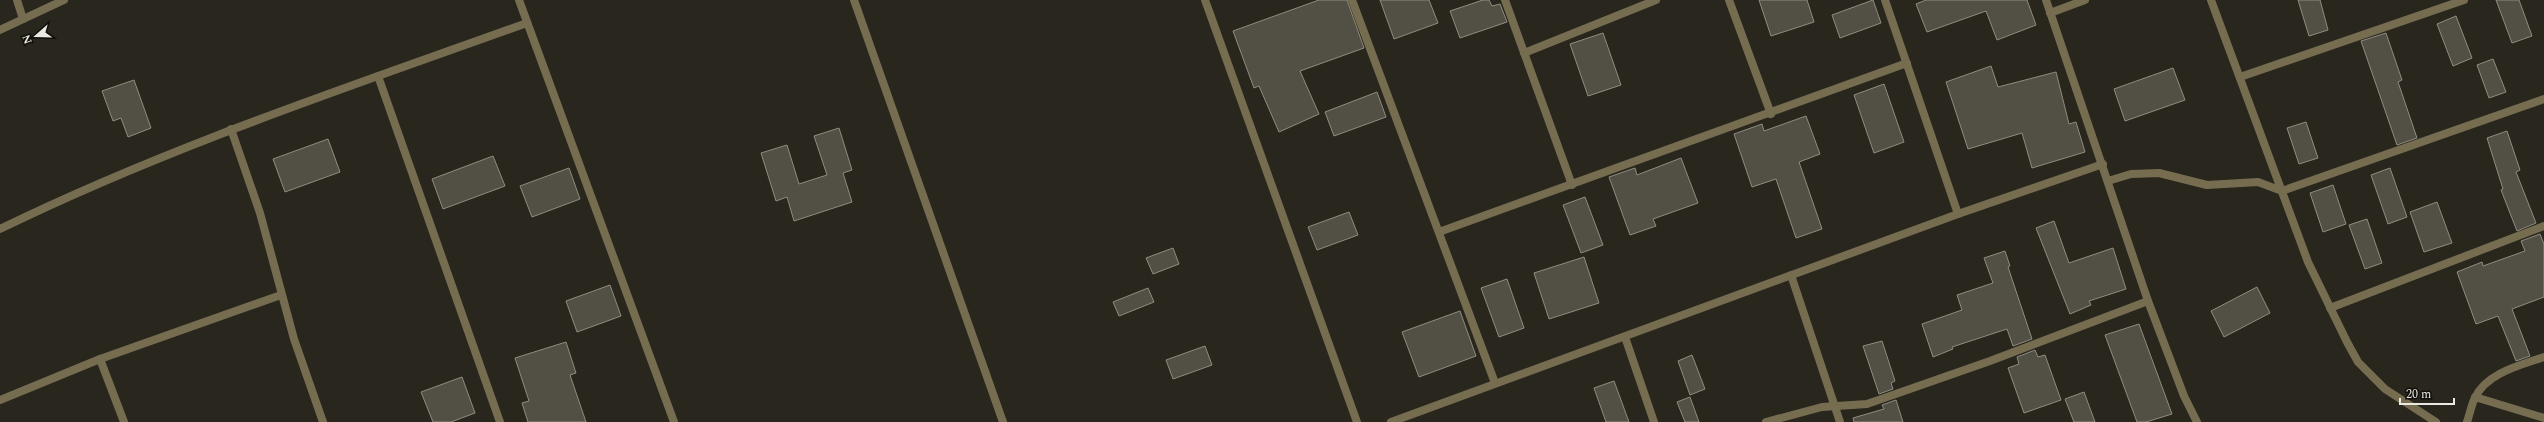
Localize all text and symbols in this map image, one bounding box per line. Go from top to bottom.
north arrow [16,16,56,56]
text: N [18,32,37,46]
scale bar [2400,380,2454,406]
text: 20 m [2406,385,2431,404]

